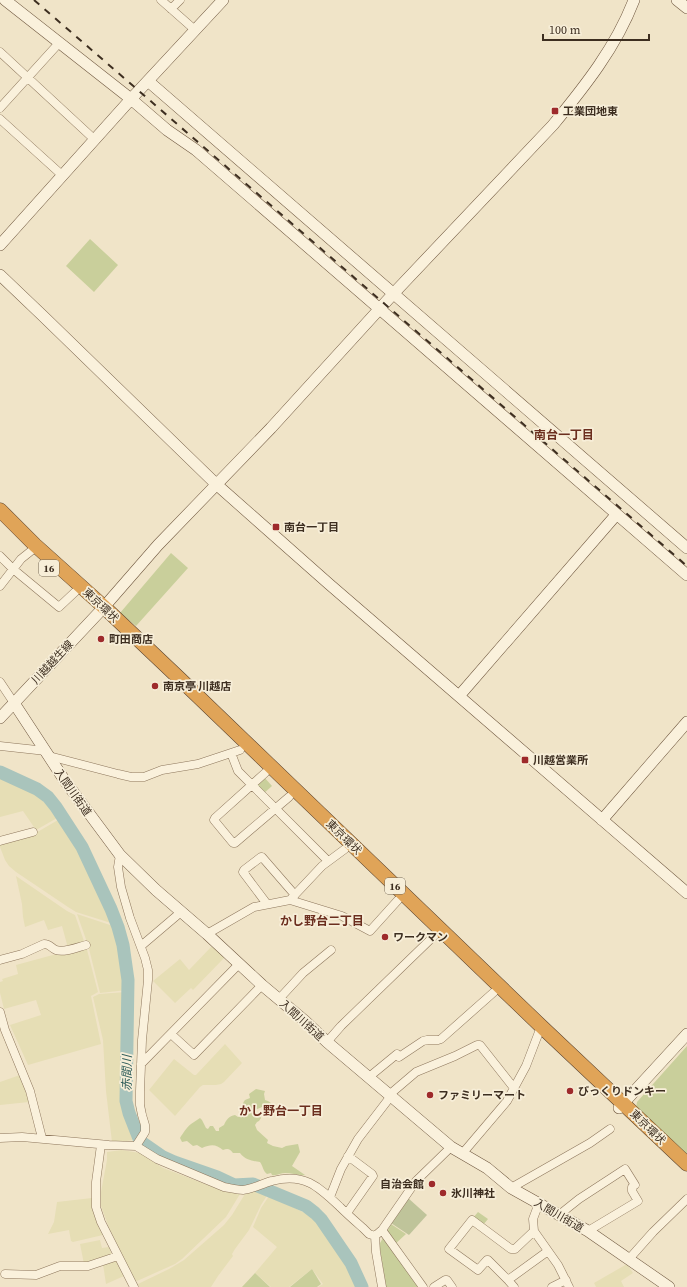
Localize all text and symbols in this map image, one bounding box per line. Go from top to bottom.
scale bar [543,16,649,42]
text: 100 m [549,22,581,38]
place label: 工業団地東 [563,104,618,119]
marker: 工業団地東 [550,106,560,116]
district label: 南台一丁目 [534,427,594,443]
place label: 南台一丁目 [284,520,339,535]
marker: 南台一丁目 [271,522,281,532]
road number: 16 [39,560,59,576]
street label: 東京環状 [79,585,123,627]
place label: 町田商店 [109,632,153,647]
marker: 町田商店 [96,634,106,644]
street label: 川越越生線 [28,637,77,688]
place label: 南京亭 川越店 [163,679,231,694]
marker: 南京亭 川越店 [150,681,160,691]
place label: 川越営業所 [533,753,588,768]
marker: 川越営業所 [520,755,530,765]
street label: 入間川街道 [51,765,95,819]
street label: 東京環状 [323,817,365,859]
road number: 16 [385,878,405,894]
district label: かし野台二丁目 [280,913,364,929]
place label: ワークマン [393,930,448,945]
marker: ワークマン [380,932,390,942]
street label: 入間川街道 [276,996,327,1044]
water label: 赤間川 [119,1053,135,1091]
place label: びっくりドンキー [578,1084,666,1099]
marker: びっくりドンキー [565,1086,575,1096]
place label: ファミリーマート [438,1088,526,1103]
marker: ファミリーマート [425,1090,435,1100]
district label: かし野台一丁目 [239,1103,323,1119]
street label: 東京環状 [627,1107,669,1149]
place label: 自治会館 [380,1177,424,1192]
marker: 自治会館 [427,1179,437,1189]
place label: 氷川神社 [451,1186,495,1201]
marker: 氷川神社 [438,1188,448,1198]
street label: 入間川街道 [531,1195,586,1236]

